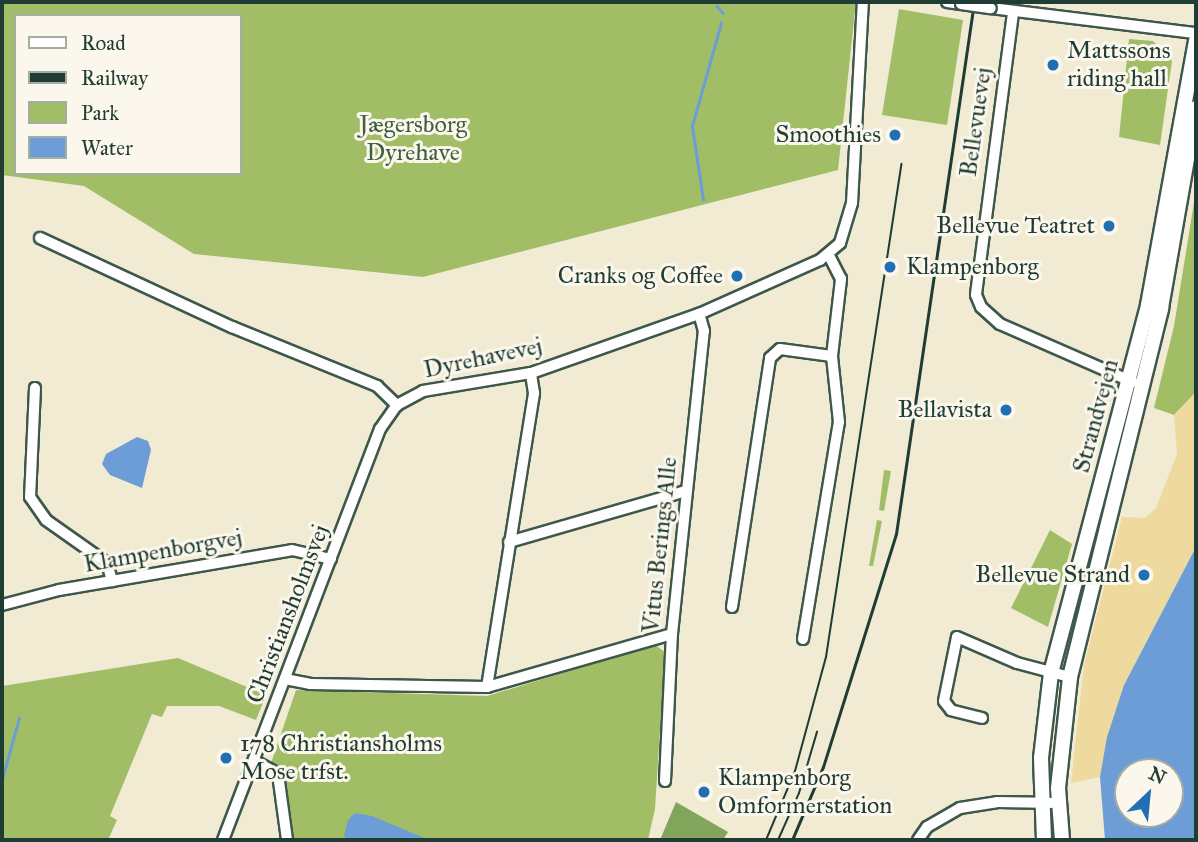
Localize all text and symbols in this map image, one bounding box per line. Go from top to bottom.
legend [14,14,242,175]
text: Road [81,30,126,56]
place label: Mattssons riding hall [1067,37,1170,93]
marker: Mattssons riding hall [1045,57,1061,73]
text: Railway [81,65,148,91]
street label: Bellevuevej [954,66,998,178]
text: Park [81,100,119,126]
park label: Jægersborg Dyrehave [359,111,467,167]
place label: Smoothies [775,121,881,149]
marker: Smoothies [887,127,903,143]
text: Water [81,135,133,161]
place label: Bellevue Teatret [936,212,1095,240]
marker: Bellevue Teatret [1101,218,1117,234]
place label: Klampenborg [906,253,1039,281]
marker: Klampenborg [880,257,900,277]
place label: Cranks og Coffee [558,262,723,290]
marker: Cranks og Coffee [729,268,745,284]
street label: Dyrehavevej [421,331,545,385]
street label: Strandvejen [1067,356,1125,476]
place label: Bellavista [898,396,992,424]
marker: Bellavista [998,402,1014,418]
street label: Vitus Berings Alle [636,455,684,635]
street label: Christiansholmsvej [241,521,335,707]
street label: Klampenborgvej [82,523,244,579]
place label: Bellevue Strand [975,561,1130,589]
marker: Bellevue Strand [1136,567,1152,583]
place label: 178 Christiansholms Mose trfst. [240,730,442,786]
marker: 178 Christiansholms Mose trfst. [218,750,234,766]
north arrow [1114,758,1184,828]
text: N [1145,762,1170,789]
place label: Klampenborg Omformerstation [718,764,892,820]
marker: Klampenborg Omformerstation [696,784,712,800]

